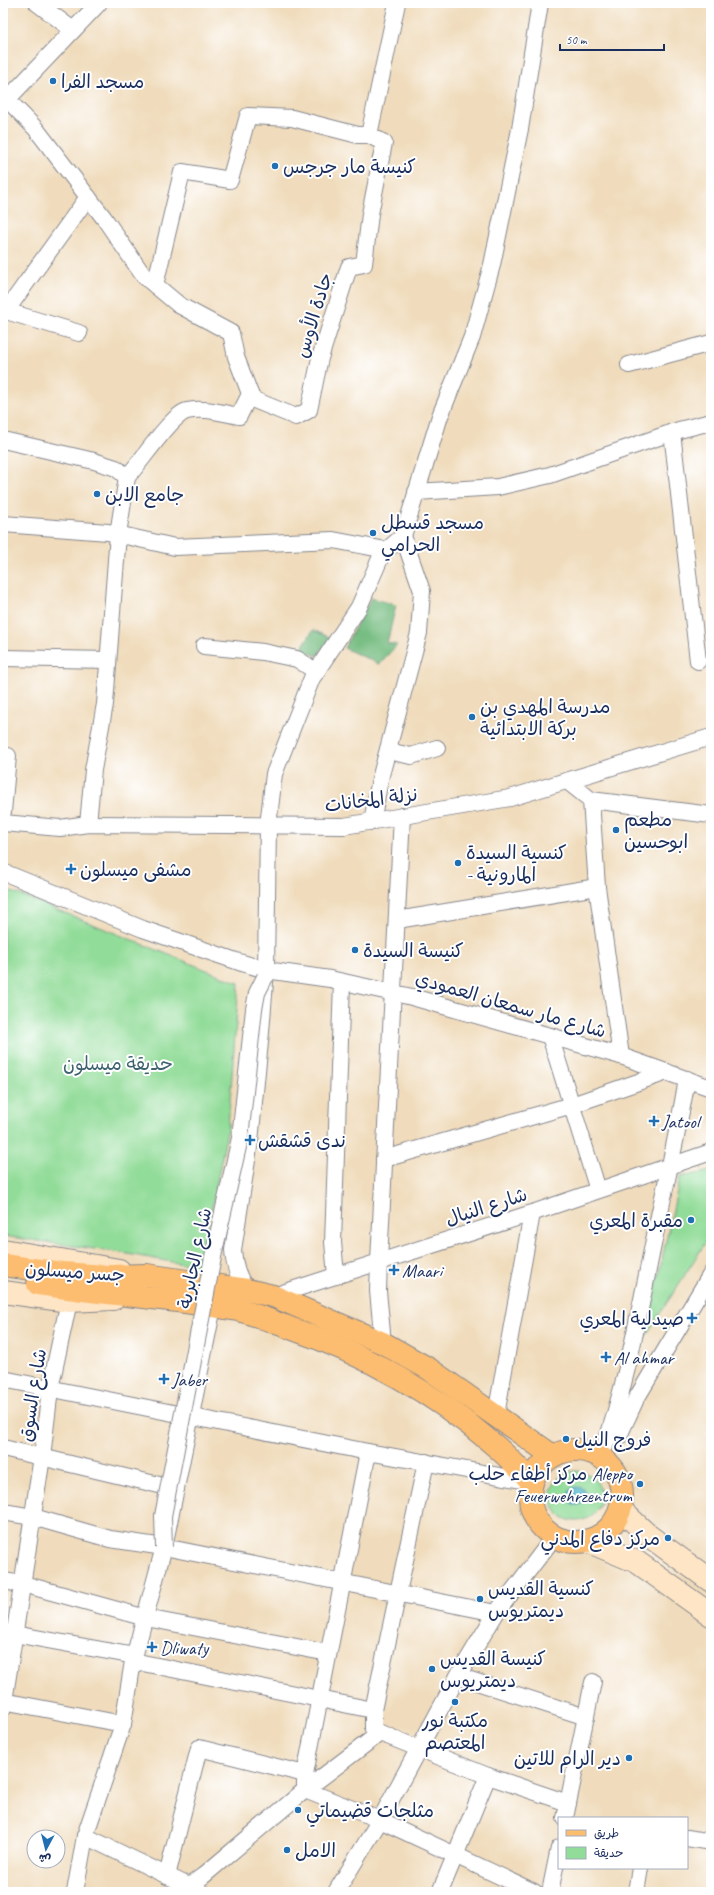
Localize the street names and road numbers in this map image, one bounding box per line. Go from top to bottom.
street label: جادة الأوس [289,269,338,361]
street label: نزلة المخانات [323,782,419,818]
street label: شارع مار سمعان العمودي [412,966,609,1046]
street label: شارع النيال [442,1182,531,1232]
street label: شارع الجابرية [173,1206,218,1311]
street label: جسر ميسلون [24,1257,126,1287]
street label: شارع السوق [14,1347,53,1444]

